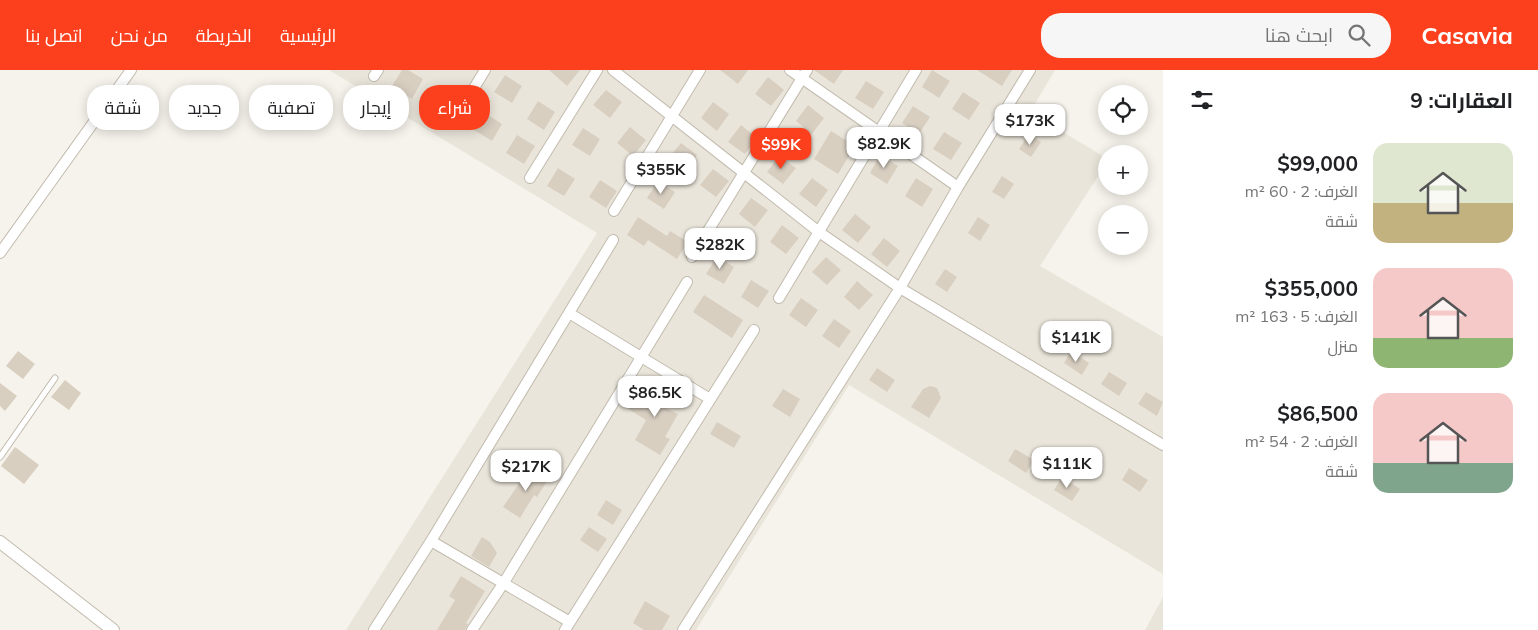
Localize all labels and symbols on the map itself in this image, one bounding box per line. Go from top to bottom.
pin: $173K [995,104,1065,146]
pin: $82.9K [843,126,925,169]
pin: $99K [751,128,811,170]
pin: $355K [626,152,696,195]
pin: $282K [685,228,755,270]
pin: $141K [1041,320,1111,363]
pin: $86.5K [614,376,696,418]
pin: $111K [1032,446,1102,489]
pin: $217K [491,450,561,492]

